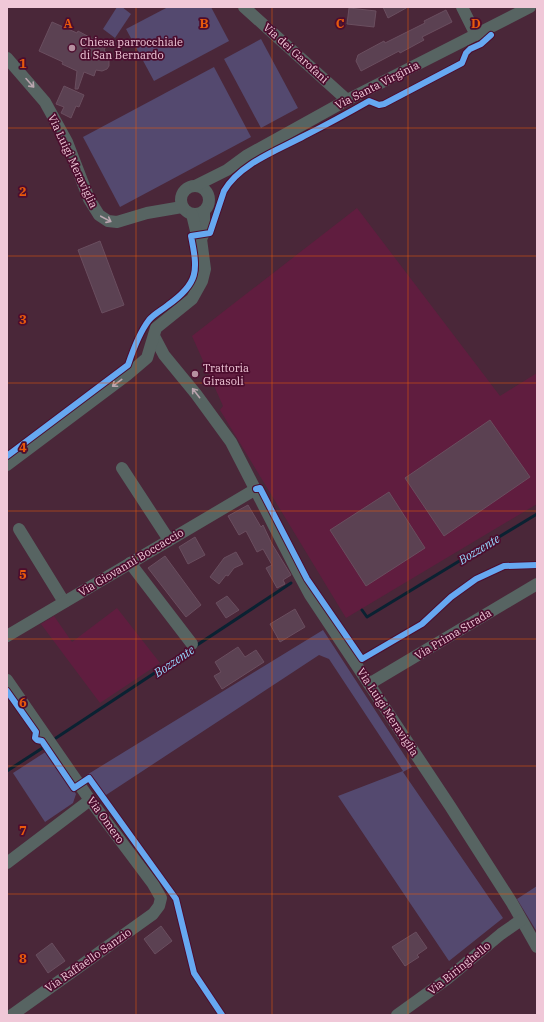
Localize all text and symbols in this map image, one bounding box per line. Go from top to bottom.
text: A [63,15,73,32]
text: B [199,15,209,32]
text: C [336,15,345,32]
text: D [471,15,481,32]
street label: Via dei Garofani [260,20,332,86]
place label: Chiesa parrocchiale di San Bernardo [80,35,183,62]
marker: Chiesa parrocchiale di San Bernardo [67,43,77,53]
text: 1 [19,55,27,72]
street label: Via Santa Virginia [333,58,421,112]
one-way arrow [25,78,34,89]
street label: Via Luigi Meraviglia [45,112,101,210]
text: 2 [19,183,27,200]
one-way arrow [100,215,112,223]
text: 3 [19,311,27,328]
place label: Trattoria Girasoli [203,361,249,388]
marker: Trattoria Girasoli [190,369,200,379]
one-way arrow [112,378,123,387]
one-way arrow [191,388,200,399]
text: 4 [19,439,27,456]
street label: Via Giovanni Boccaccio [76,525,186,599]
water label: Bozzente [455,530,503,568]
text: 5 [19,566,27,583]
street label: Via Prima Strada [412,606,494,662]
water label: Bozzente [150,642,198,681]
street label: Via Luigi Meraviglia [354,665,422,759]
text: 6 [19,694,27,711]
street label: Via Omero [84,794,128,846]
text: 7 [19,822,27,839]
street label: Via Raffaello Sanzio [42,925,134,995]
street label: Via Biringhello [425,938,493,998]
text: 8 [19,950,27,967]

